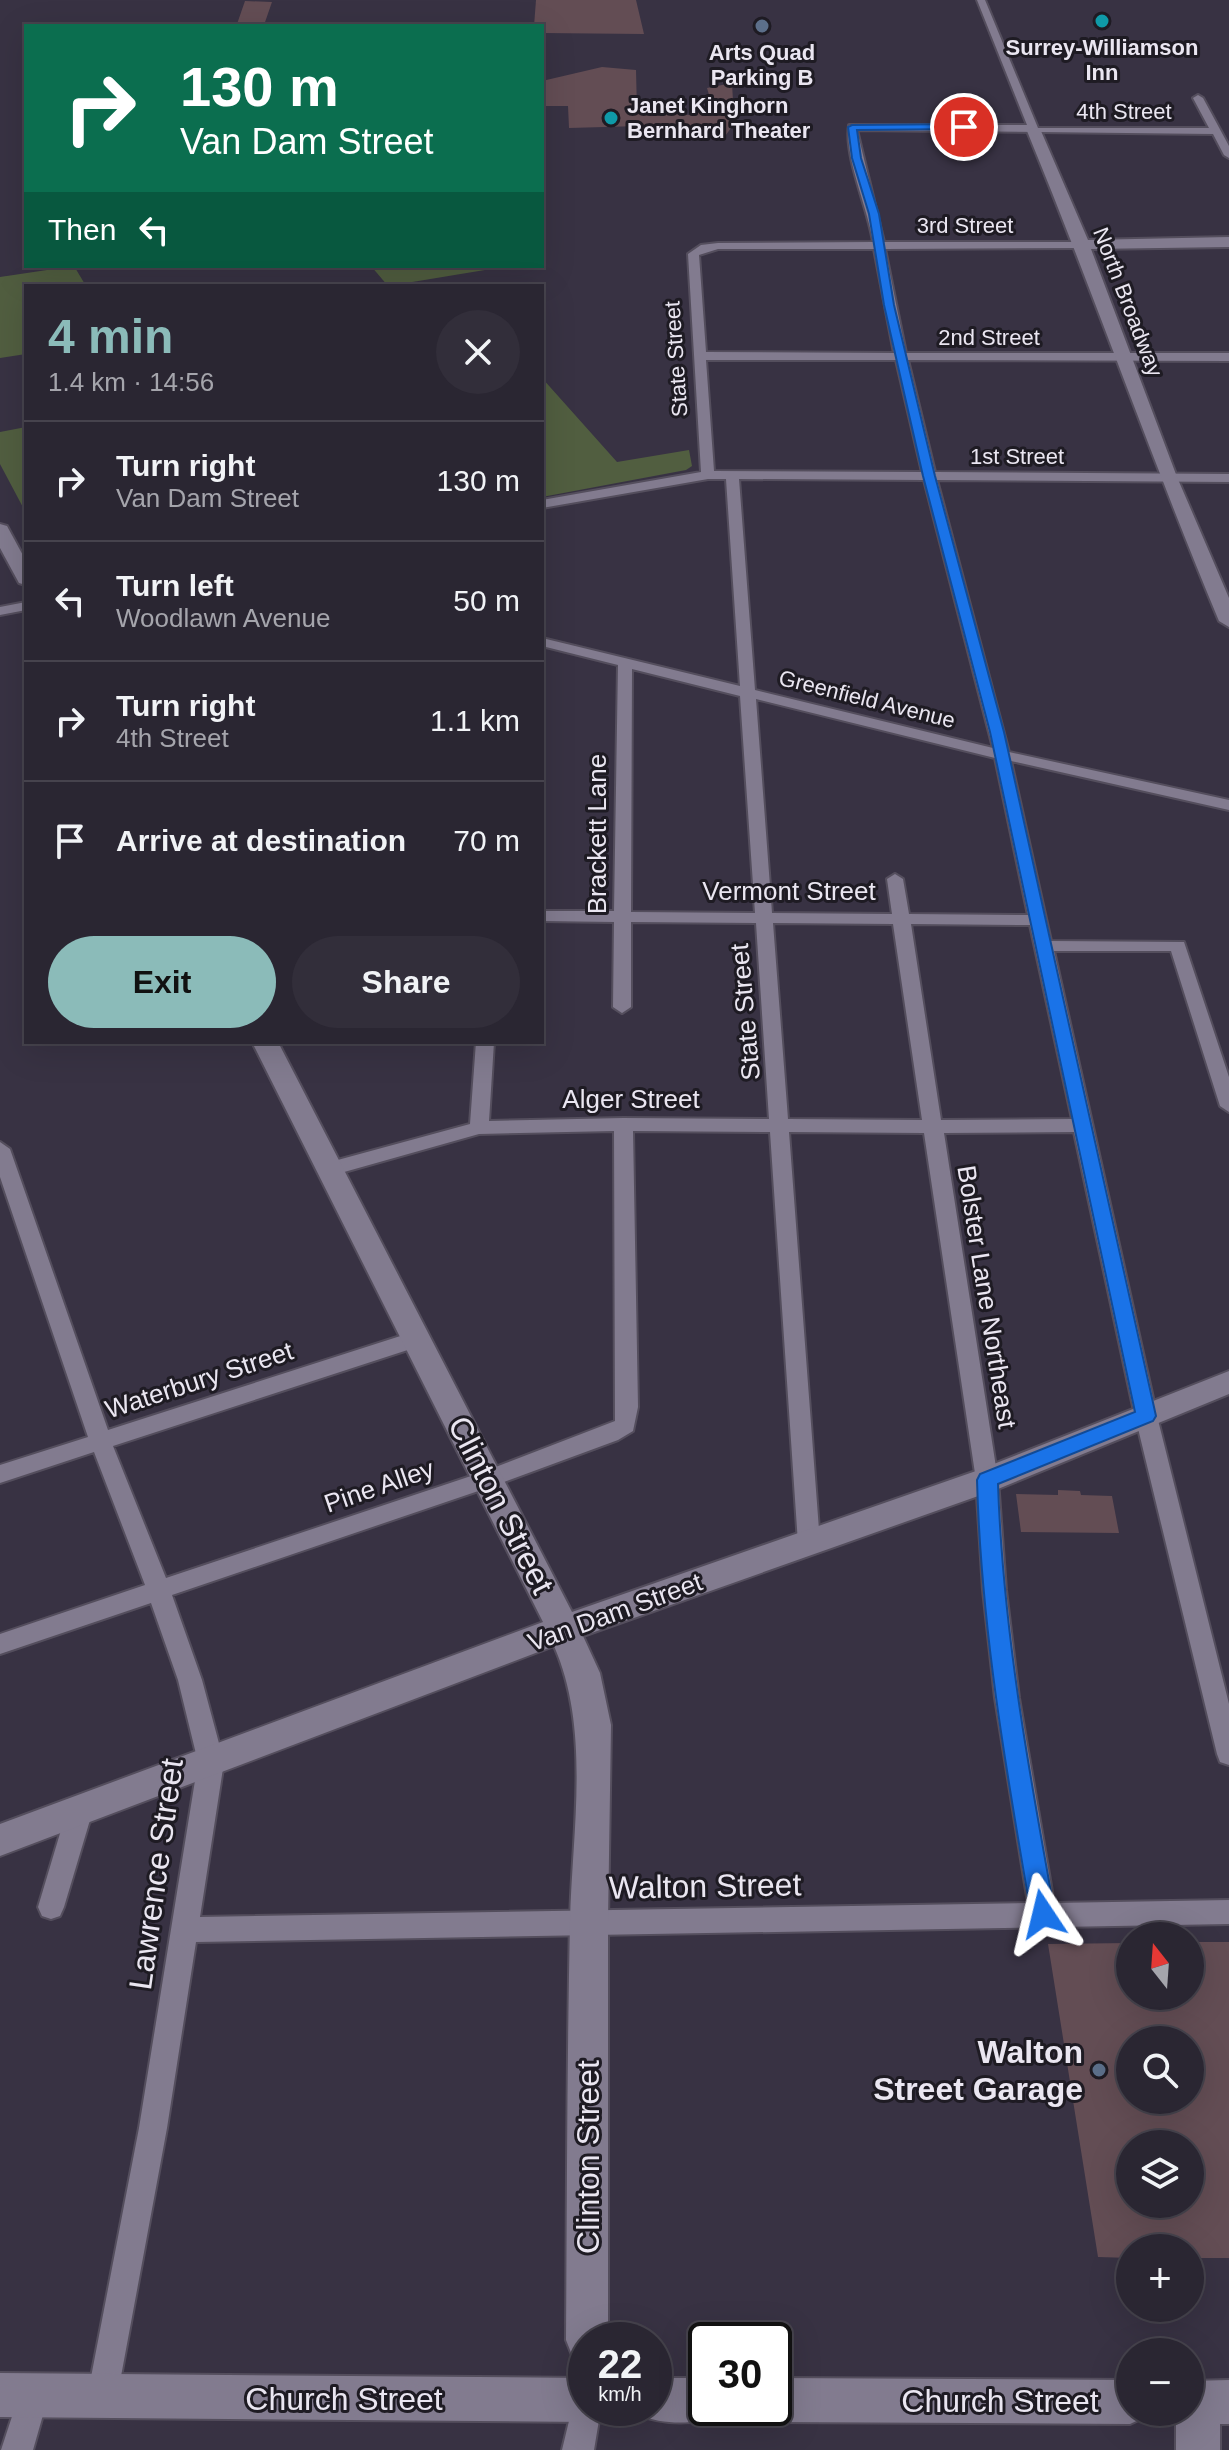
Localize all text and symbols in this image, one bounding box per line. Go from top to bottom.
marker: Surrey-Williamson Inn [1093,12,1111,30]
marker: Arts Quad Parking B [753,17,771,35]
place label: Surrey-Williamson Inn [1006,35,1198,85]
place label: Arts Quad Parking B [709,40,815,90]
text: 130 m [180,55,339,118]
icon: right [48,56,152,160]
place label: Janet Kinghorn Bernhard Theater [627,93,811,143]
pin [930,93,998,161]
street label: 4th Street [1076,99,1172,124]
icon: arrive [942,105,986,149]
marker: Janet Kinghorn Bernhard Theater [602,109,620,127]
text: Van Dam Street [180,121,433,162]
icon: left [132,208,176,252]
text: Then [48,213,116,246]
street label: 3rd Street [917,213,1013,238]
street label: North Broadway [1088,224,1168,380]
street label: State Street [659,300,693,418]
text: 4 min [48,310,173,363]
button: close [436,310,520,394]
street label: 2nd Street [938,325,1040,350]
text: 1.4 km · 14:56 [48,367,214,397]
street label: 1st Street [970,444,1064,469]
text: Turn right [116,449,255,482]
icon: right [48,459,92,503]
text: 130 m [437,464,520,497]
text: Van Dam Street [116,483,299,513]
text: Turn left [116,569,234,602]
icon: left [48,579,92,623]
text: 50 m [453,584,520,617]
text: Woodlawn Avenue [116,603,330,633]
street label: Greenfield Avenue [776,665,958,733]
text: Turn right [116,689,255,722]
icon: right [48,699,92,743]
text: 1.1 km [430,704,520,737]
text: 4th Street [116,723,229,753]
street label: Brackett Lane [582,754,612,914]
icon: arrive [48,819,92,863]
text: Arrive at destination [116,824,406,857]
text: 70 m [453,824,520,857]
street label: Vermont Street [702,876,876,906]
button: Exit [48,936,276,1028]
button: Share [292,936,520,1028]
street label: State Street [724,942,766,1082]
street label: Alger Street [562,1084,700,1114]
street label: Bolster Lane Northeast [951,1163,1023,1431]
street label: Waterbury Street [101,1335,297,1424]
street label: Clinton Street [441,1410,561,1600]
street label: Pine Alley [320,1453,438,1519]
street label: Van Dam Street [524,1566,707,1657]
street label: Lawrence Street [122,1756,190,1992]
street label: Walton Street [608,1866,802,1906]
position arrow [1001,1872,1085,1956]
north arrow [1116,1922,1204,2010]
map controls [1116,1922,1204,2426]
button: search [1116,2026,1204,2114]
place label: Walton Street Garage [873,2034,1083,2107]
street label: Clinton Street [570,2060,606,2254]
marker: Walton Street Garage [1090,2061,1108,2079]
button: layers [1116,2130,1204,2218]
button: + [1116,2234,1204,2322]
speed limit sign: 30 [688,2322,792,2426]
button: − [1116,2338,1204,2426]
text: 22 [598,2342,642,2386]
street label: Church Street [245,2381,443,2417]
text: km/h [598,2383,642,2405]
street label: Church Street [901,2383,1099,2419]

